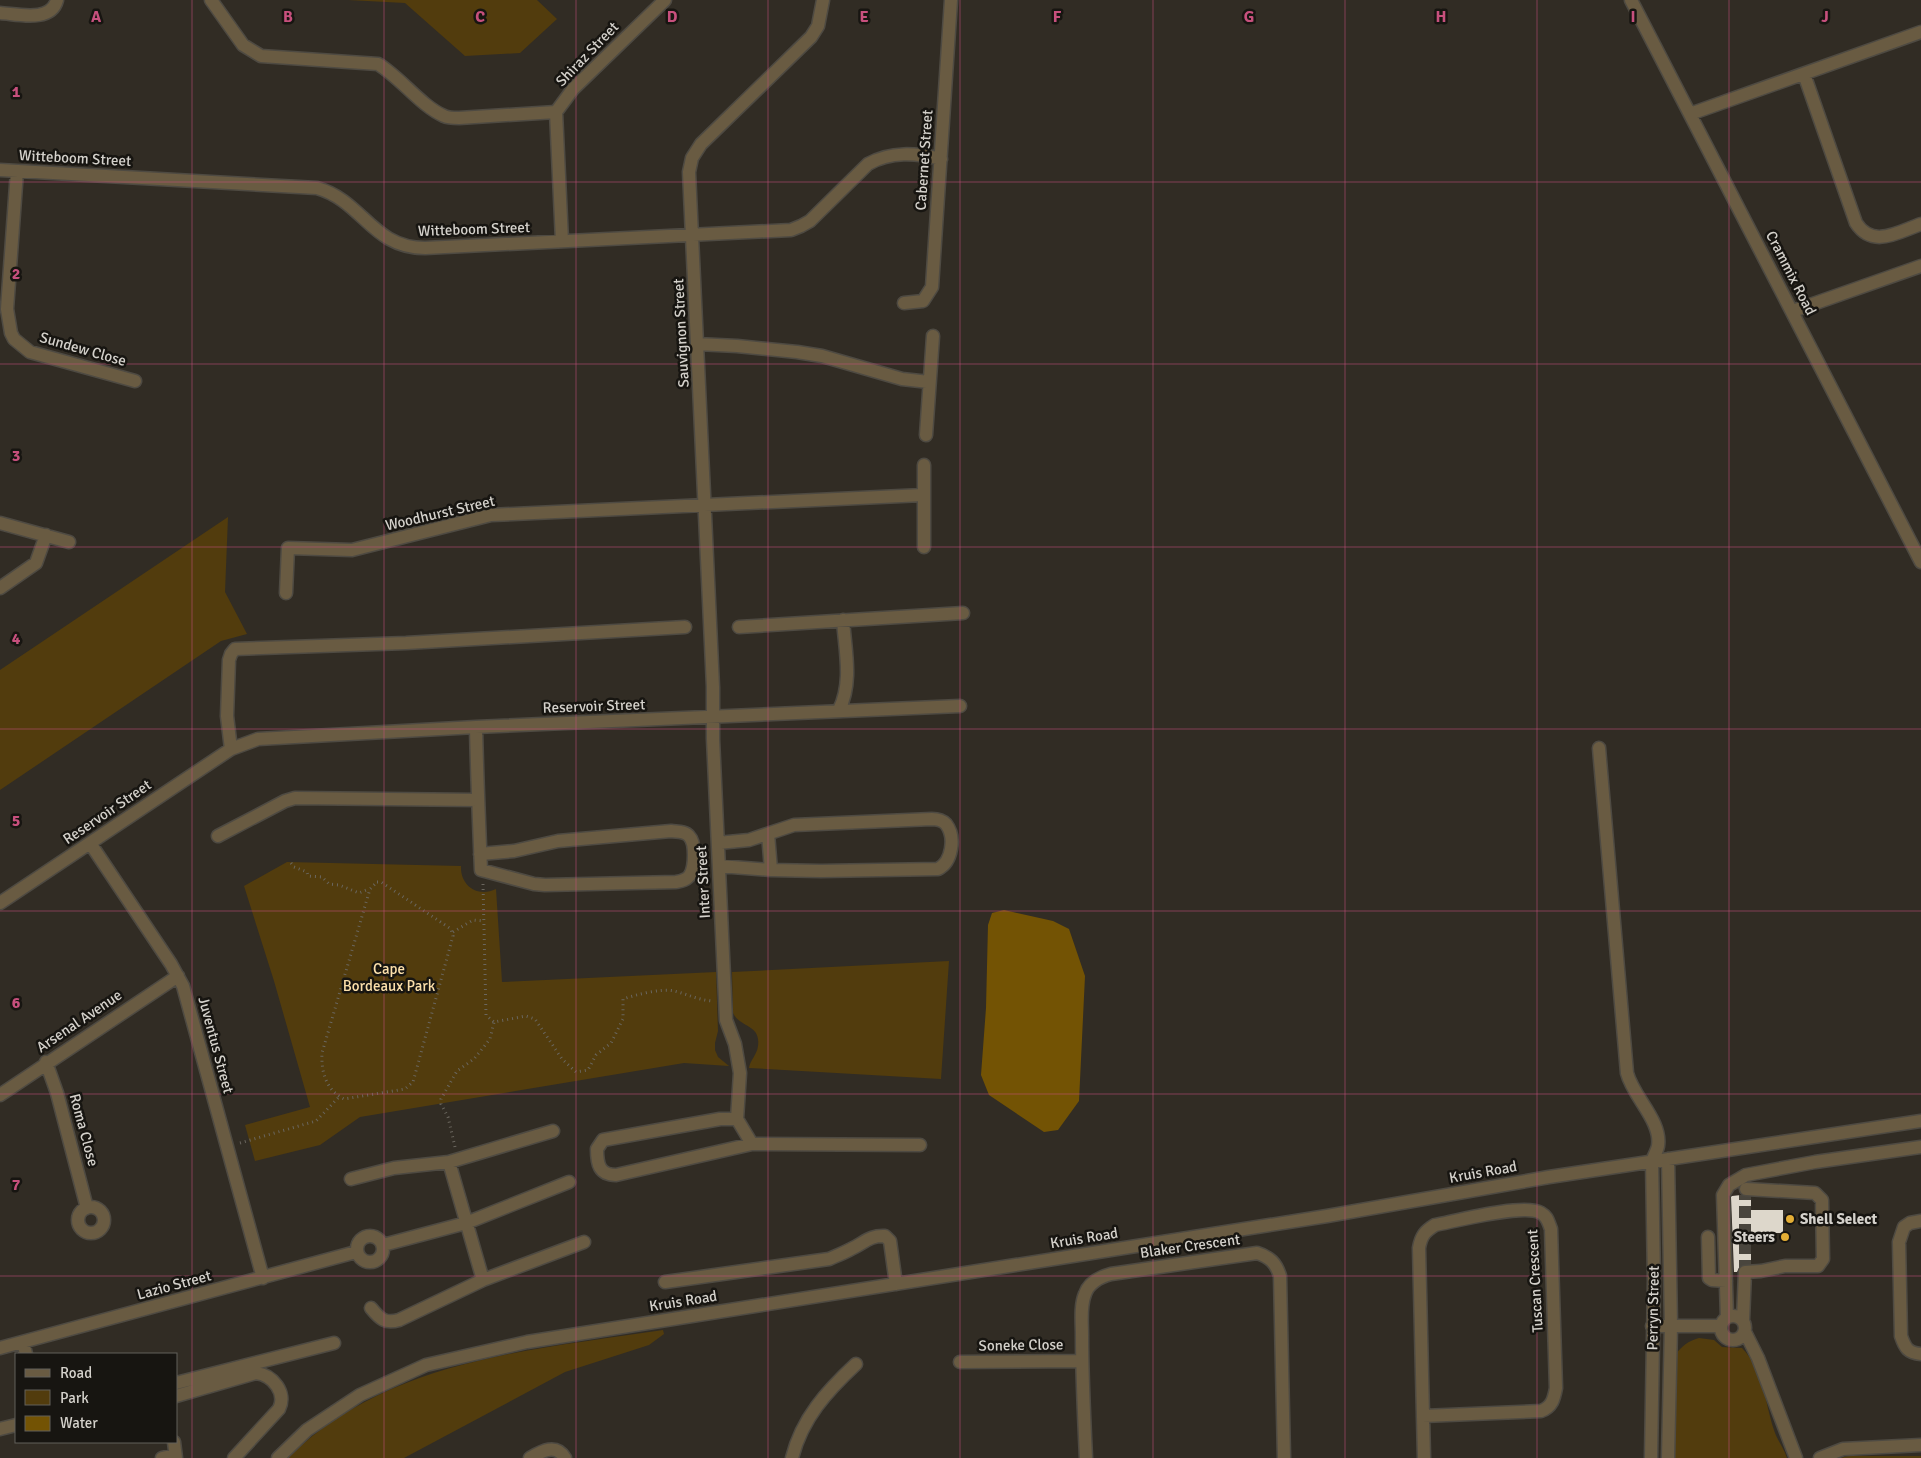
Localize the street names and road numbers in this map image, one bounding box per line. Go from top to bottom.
street label: Shiraz Street [552,18,622,90]
street label: Cabernet Street [912,109,936,211]
street label: Witteboom Street [18,146,132,170]
street label: Witteboom Street [417,218,531,240]
street label: Crammix Road [1762,228,1820,318]
street label: Sauvignon Street [669,278,693,388]
street label: Sundew Close [38,328,128,370]
street label: Woodhurst Street [384,492,496,534]
street label: Reservoir Street [542,695,646,717]
street label: Reservoir Street [59,776,155,848]
street label: Inter Street [692,845,714,919]
street label: Arsenal Avenue [33,986,125,1056]
street label: Juventus Street [194,995,238,1095]
street label: Roma Close [66,1092,102,1168]
street label: Kruis Road [1448,1157,1518,1187]
street label: Kruis Road [1049,1224,1119,1252]
street label: Tuscan Crescent [1523,1229,1547,1333]
street label: Blaker Crescent [1139,1230,1241,1262]
street label: Lazio Street [135,1266,213,1304]
street label: Perryn Street [1643,1266,1663,1350]
street label: Kruis Road [648,1287,718,1315]
street label: Soneke Close [978,1335,1064,1355]

